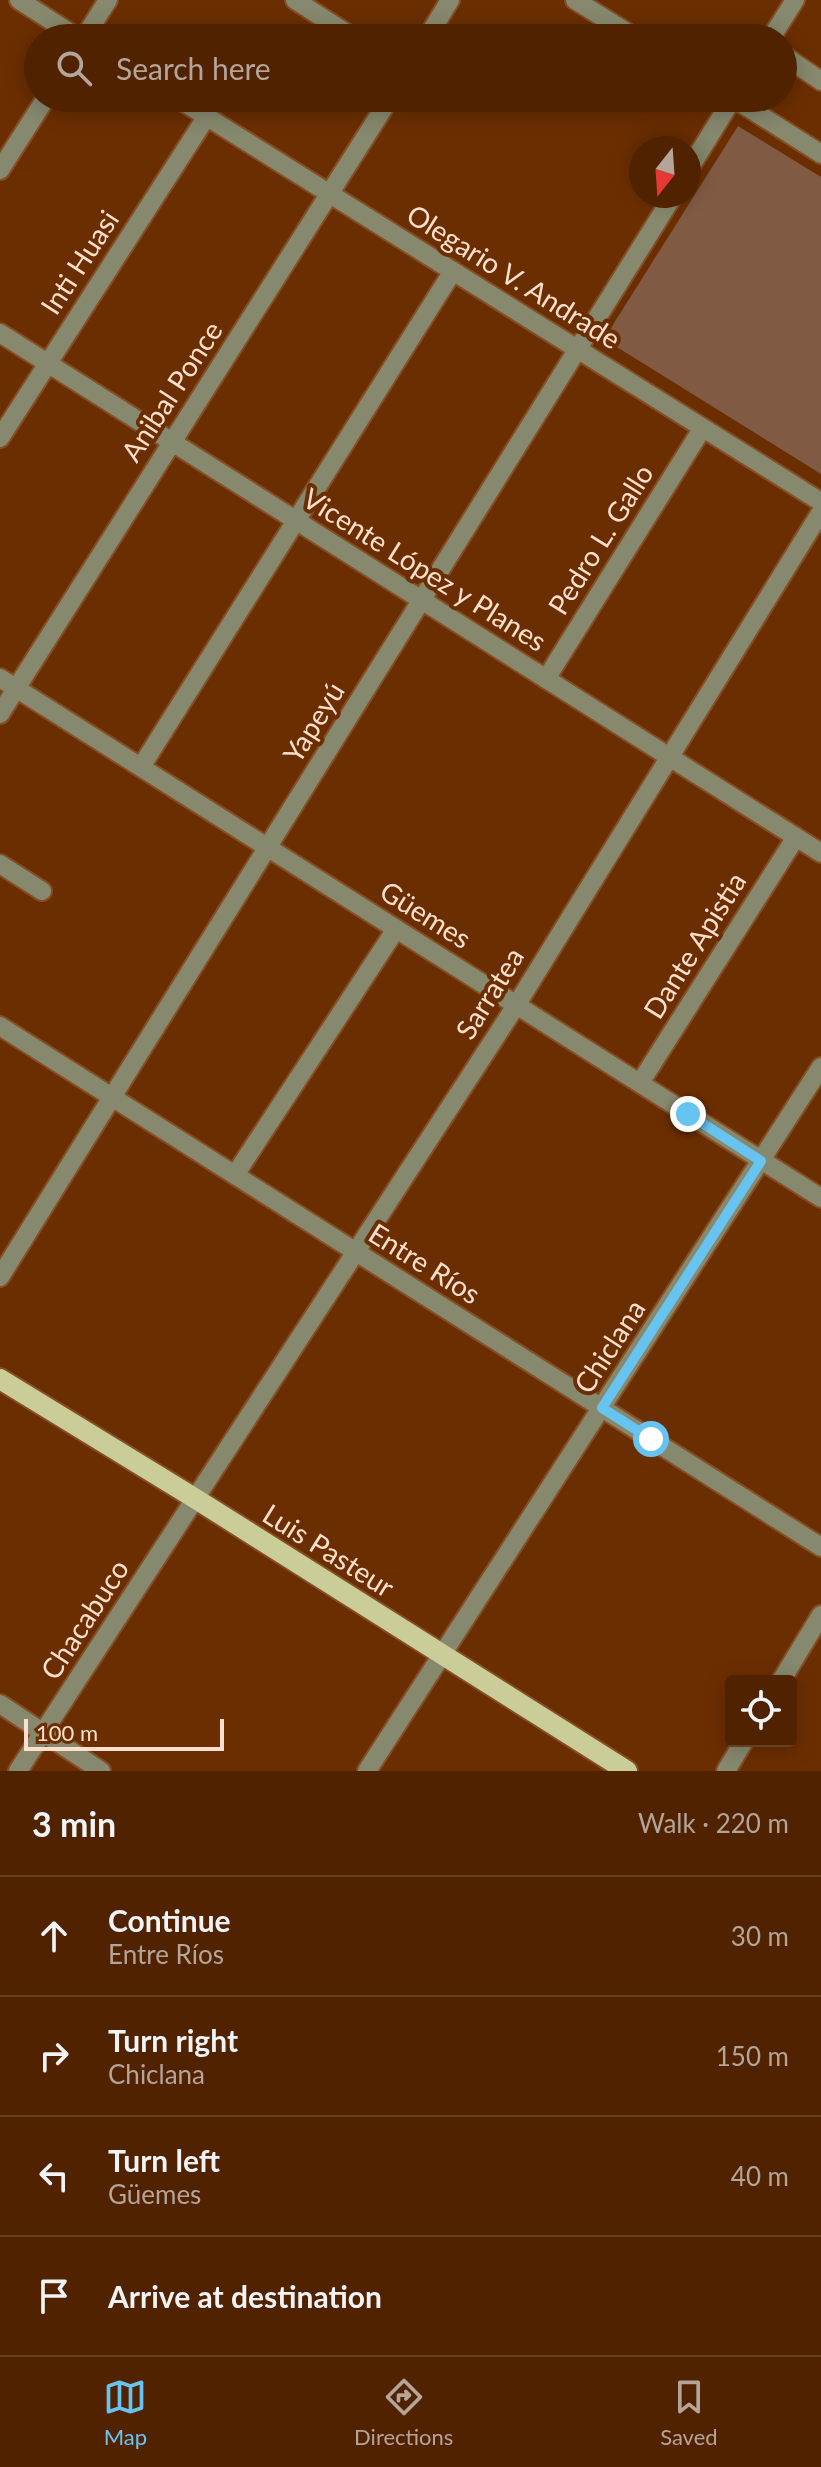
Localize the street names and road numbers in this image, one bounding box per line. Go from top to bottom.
street label: Olegario V. Andrade [401,197,627,355]
street label: Inti Huasi [33,204,125,320]
street label: Anibal Ponce [113,315,229,467]
street label: Pedro L. Gallo [540,458,660,620]
street label: Vicente López y Planes [297,480,553,658]
street label: Yapeyú [275,675,351,769]
street label: Dante Apistia [636,866,752,1024]
street label: Güemes [374,873,478,955]
street label: Sarratea [448,941,530,1045]
street label: Entre Ríos [363,1215,487,1311]
street label: Chiclana [566,1293,652,1399]
street label: Luis Pasteur [257,1496,401,1604]
street label: Chacabuco [33,1553,135,1685]

